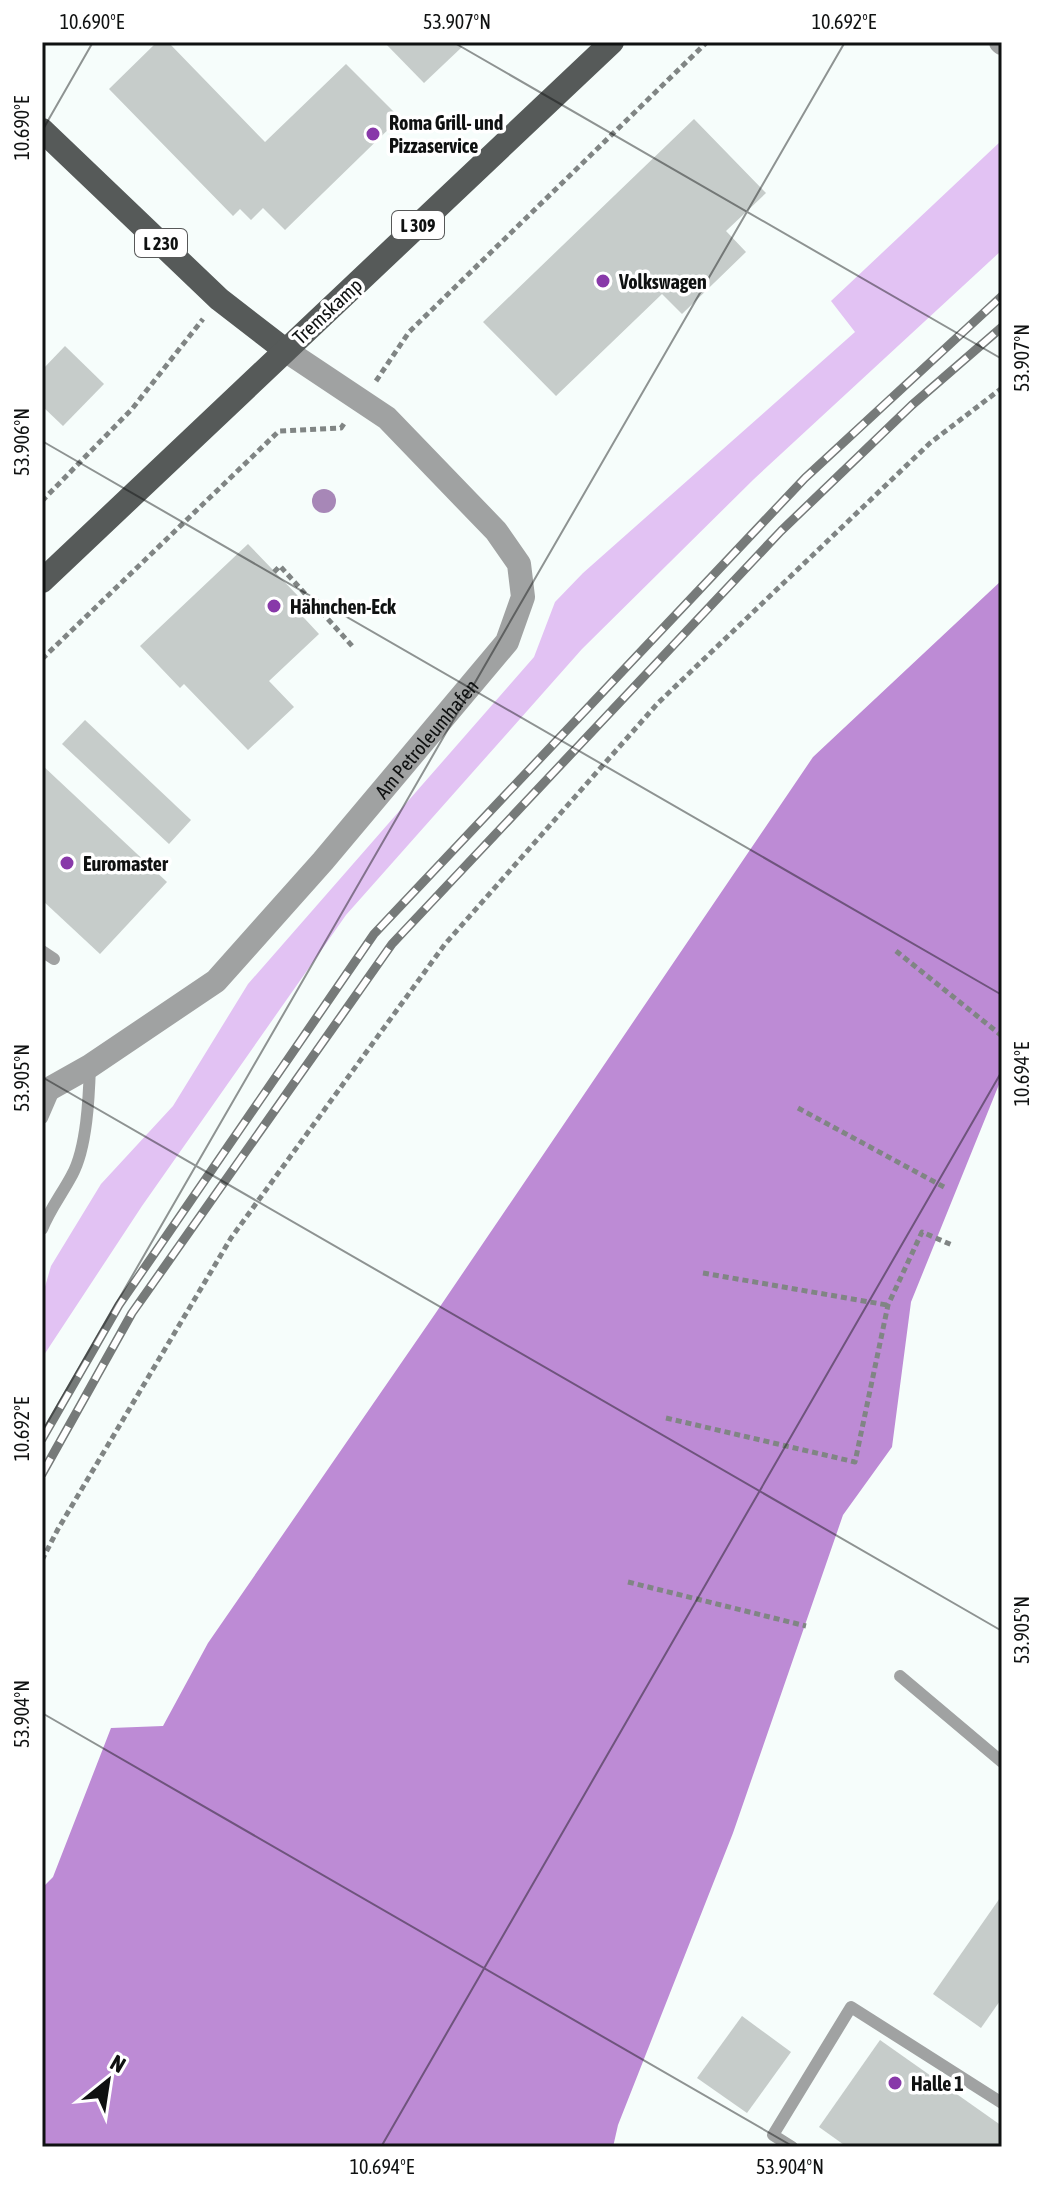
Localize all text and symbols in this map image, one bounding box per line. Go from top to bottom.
text: 10.690°E [60,10,125,33]
text: 53.907°N [423,10,491,33]
text: 10.692°E [812,10,877,33]
text: 10.690°E [10,95,33,160]
place label: Roma Grill- und Pizzaservice [389,111,503,157]
marker: Roma Grill- und Pizzaservice [364,125,382,143]
road number: L 309 [392,211,444,239]
road number: L 230 [135,229,187,257]
place label: Volkswagen [618,270,707,293]
marker: Volkswagen [594,272,612,290]
street label: Tremskamp [288,273,366,349]
text: 53.907°N [1010,324,1033,392]
text: 53.906°N [10,408,33,476]
place label: Hähnchen-Eck [290,595,396,618]
marker: Hähnchen-Eck [265,597,283,615]
street label: Am Petroleumhafen [369,674,483,803]
place label: Euromaster [83,852,169,875]
marker: Euromaster [58,854,76,872]
text: 10.694°E [1010,1041,1033,1106]
text: 53.905°N [10,1044,33,1112]
text: 10.692°E [10,1396,33,1461]
text: 53.905°N [1010,1596,1033,1664]
text: 53.904°N [10,1680,33,1748]
north arrow [68,2041,148,2121]
text: N [106,2049,130,2078]
place label: Halle 1 [911,2072,964,2095]
marker: Halle 1 [886,2074,904,2092]
text: 10.694°E [350,2155,415,2178]
text: 53.904°N [756,2155,824,2178]

